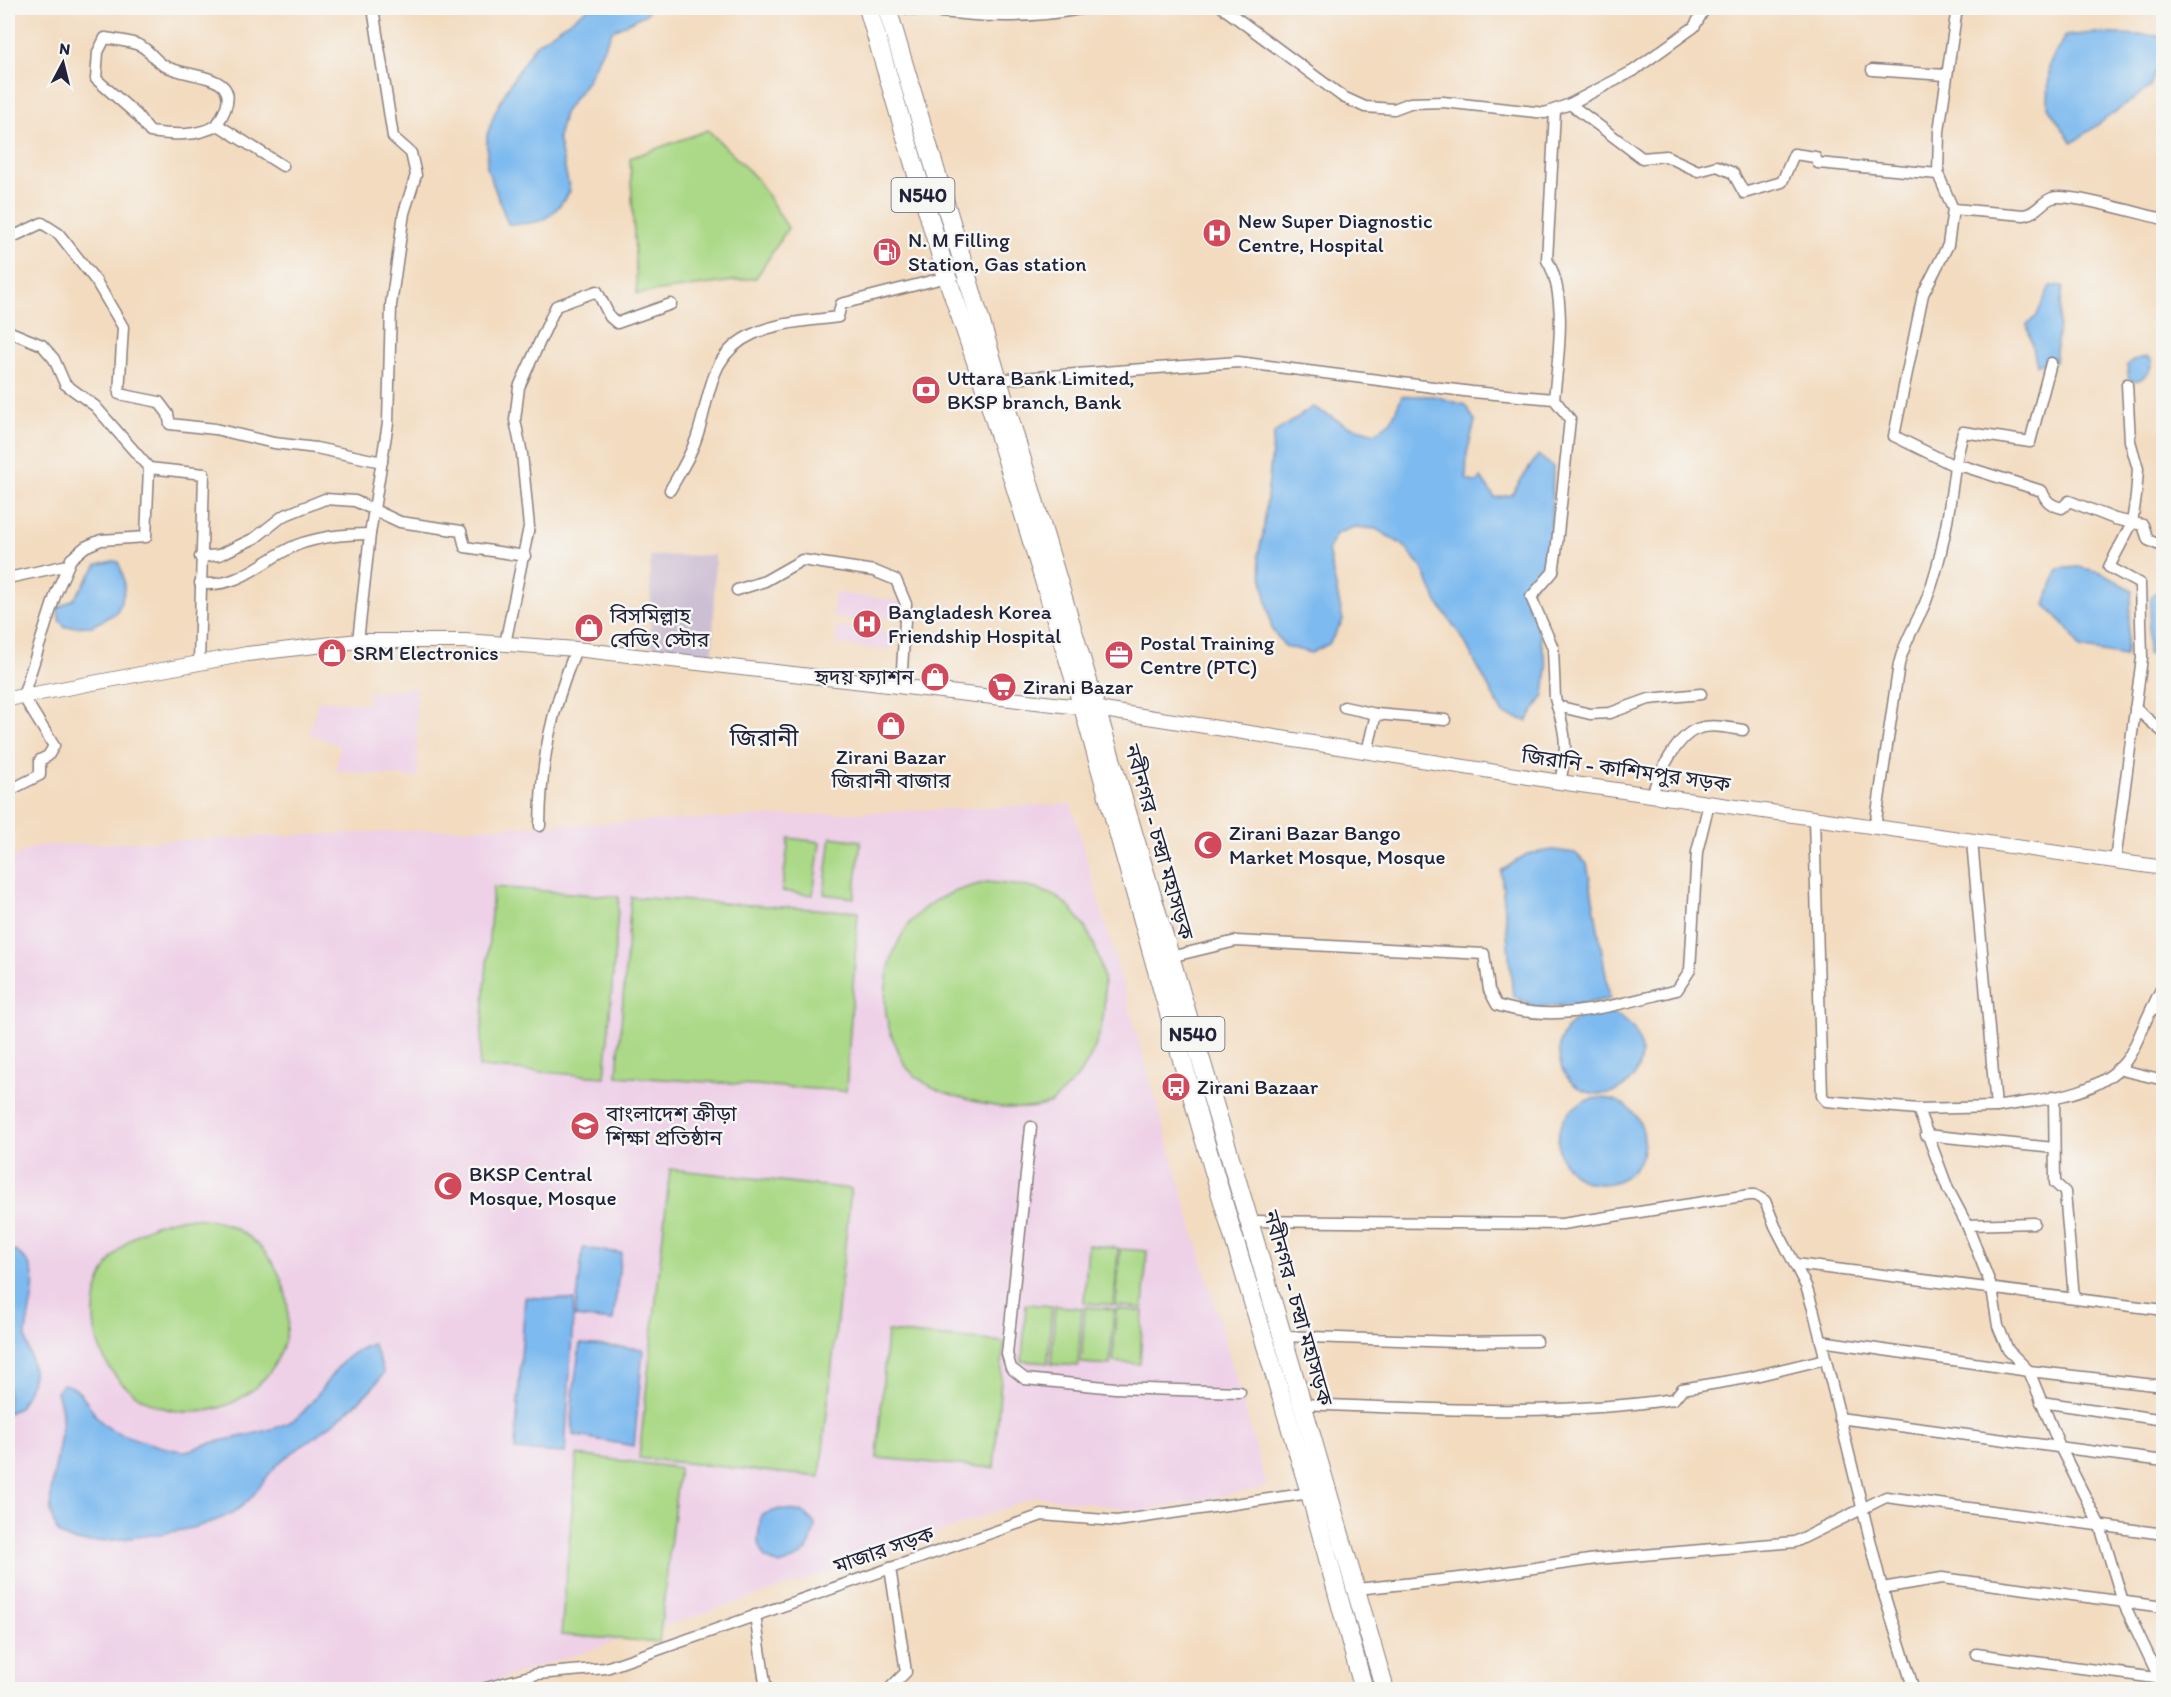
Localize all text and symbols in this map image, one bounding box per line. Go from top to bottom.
north arrow [33,33,93,93]
text: N [58,39,71,59]
road number: N540 [892,178,954,212]
place label: New Super Diagnostic Centre, Hospital [1238,208,1433,257]
hospital icon: New Super Diagnostic Centre, Hospital [1201,217,1233,249]
place label: N. M Filling Station, Gas station [908,227,1086,276]
fuel station icon: N. M Filling Station, Gas station [871,236,903,268]
place label: Uttara Bank Limited, BKSP branch, Bank [947,365,1135,414]
bank icon: Uttara Bank Limited, BKSP branch, Bank [910,374,942,406]
place label: Bangladesh Korea Friendship Hospital [888,599,1061,648]
place label: বিসমিল্লাহ বেডিং স্টোর [609,603,710,652]
hospital icon: Bangladesh Korea Friendship Hospital [851,608,883,640]
shop icon: বিসমিল্লাহ বেডিং স্টোর [573,612,605,644]
place label: Postal Training Centre (PTC) [1140,630,1275,679]
shop icon: SRM Electronics [316,637,348,669]
office icon: Postal Training Centre (PTC) [1103,639,1135,671]
place label: SRM Electronics [353,640,499,665]
shop icon: হৃদয় ফ্যাশন [919,661,951,693]
place label: হৃদয় ফ্যাশন [814,664,914,689]
supermarket icon: Zirani Bazar [986,671,1018,703]
place label: Zirani Bazar [1023,674,1134,699]
shop icon: Zirani Bazar জিরানী বাজার [875,710,907,742]
district label: জিরানী [729,723,799,752]
street label: নবীনগর - চন্দ্রা মহাসড়ক [1119,740,1200,943]
street label: জিরানি - কাশিমপুর সড়ক [1519,742,1733,797]
place label: Zirani Bazar জিরানী বাজার [830,744,951,793]
place label: Zirani Bazar Bango Market Mosque, Mosque [1229,820,1445,869]
mosque icon: Zirani Bazar Bango Market Mosque, Mosque [1192,829,1224,861]
road number: N540 [1162,1017,1224,1051]
bus stop icon: Zirani Bazaar [1160,1071,1192,1103]
place label: Zirani Bazaar [1197,1074,1319,1099]
place label: বাংলাদেশ ক্রীড়া শিক্ষা প্রতিষ্ঠান [605,1101,737,1150]
school or university icon: বাংলাদেশ ক্রীড়া শিক্ষা প্রতিষ্ঠান [569,1110,601,1142]
place label: BKSP Central Mosque, Mosque [469,1161,617,1210]
mosque icon: BKSP Central Mosque, Mosque [432,1170,464,1202]
street label: নবীনগর - চন্দ্রা মহাসড়ক [1258,1206,1339,1409]
street label: মাজার সড়ক [829,1520,938,1579]

